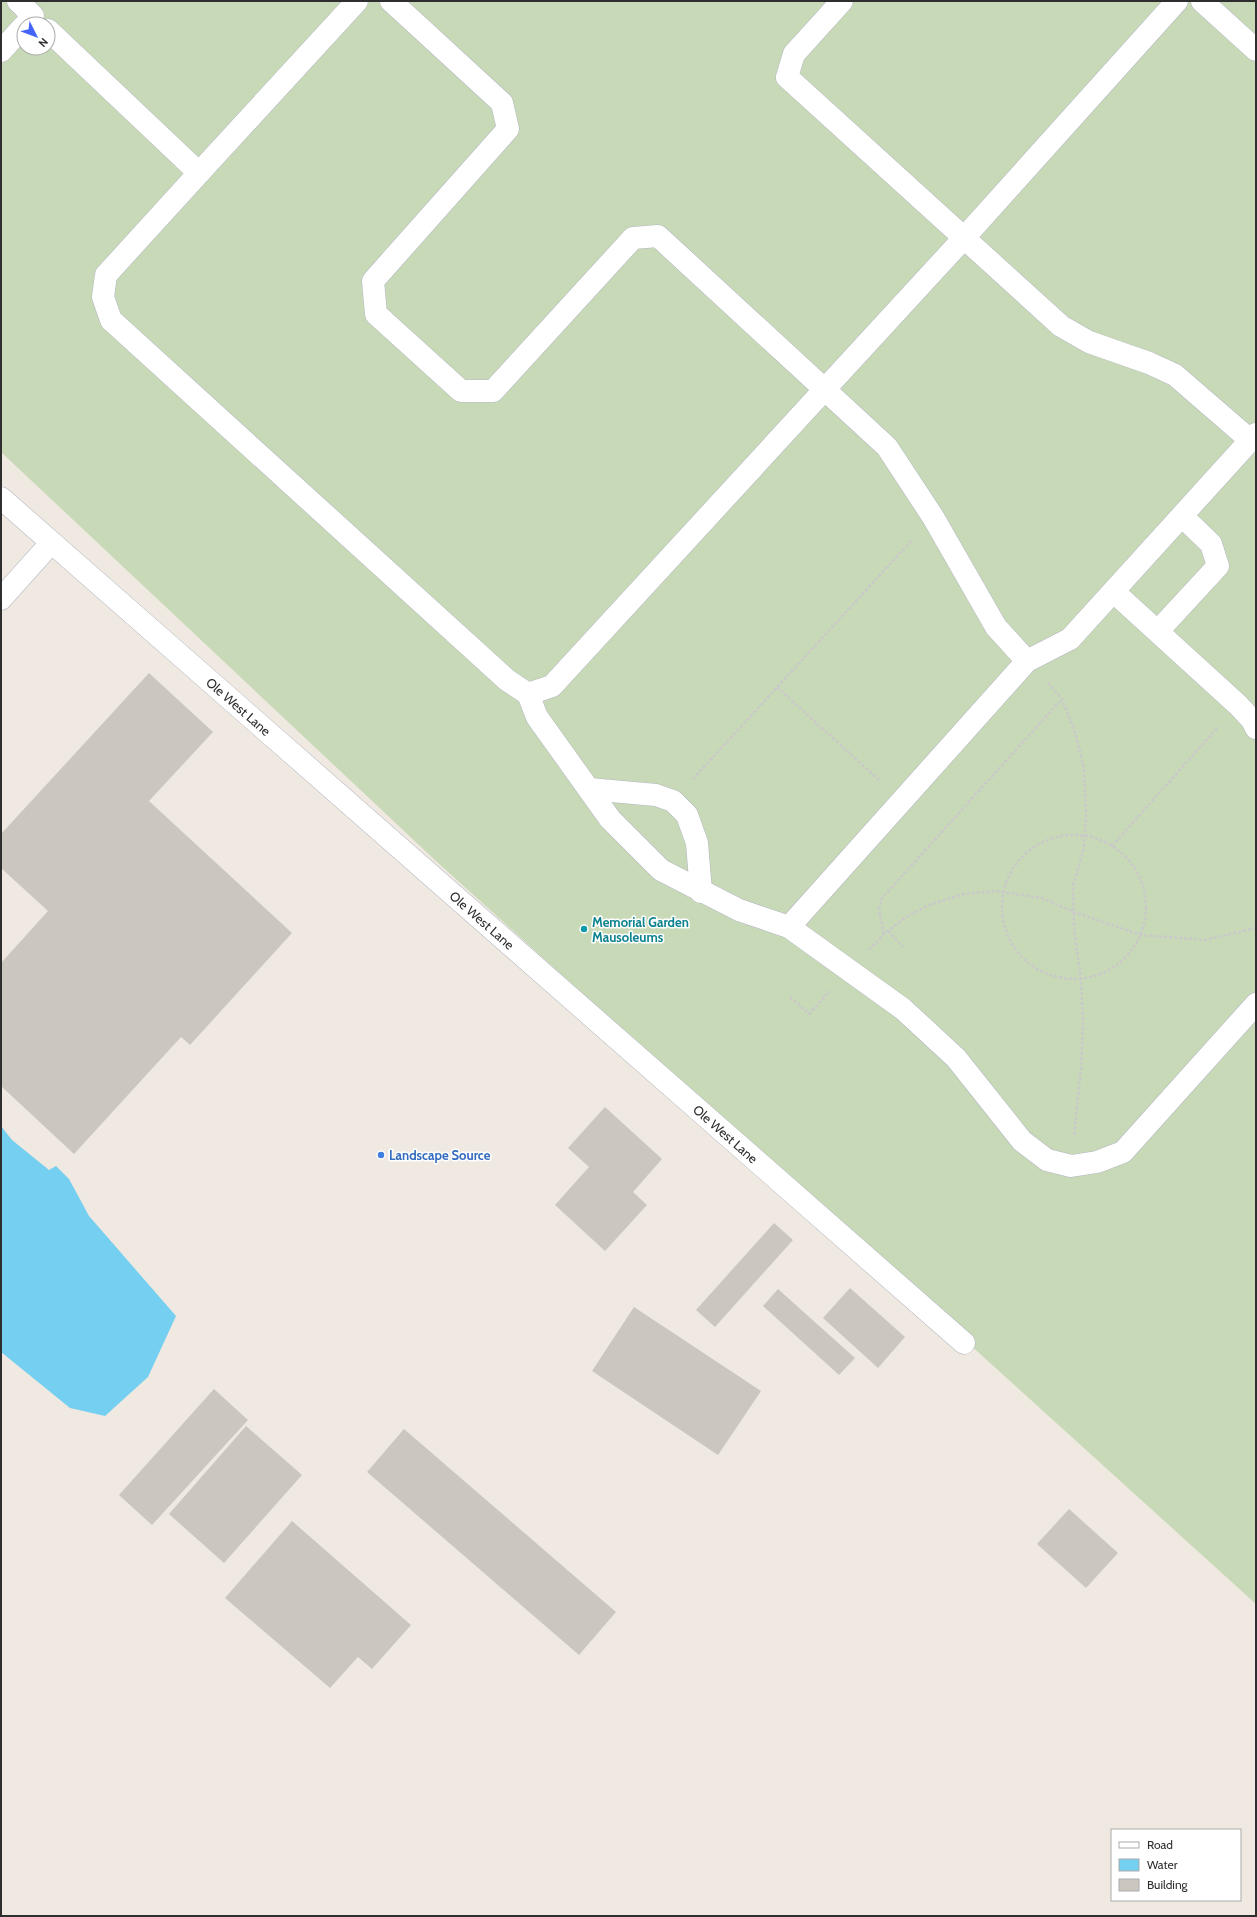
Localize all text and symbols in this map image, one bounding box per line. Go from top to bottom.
north arrow [16,16,56,56]
text: N [36,35,51,50]
street label: Ole West Lane [203,674,274,739]
street label: Ole West Lane [447,888,518,953]
place label: Memorial Garden Mausoleums [592,914,689,945]
marker: Memorial Garden Mausoleums [579,924,589,934]
street label: Ole West Lane [690,1101,761,1167]
place label: Landscape Source [389,1147,491,1163]
marker: Landscape Source [376,1150,386,1160]
legend [1111,1829,1241,1901]
text: Road [1147,1837,1173,1852]
text: Water [1147,1857,1178,1872]
text: Building [1147,1877,1189,1892]

